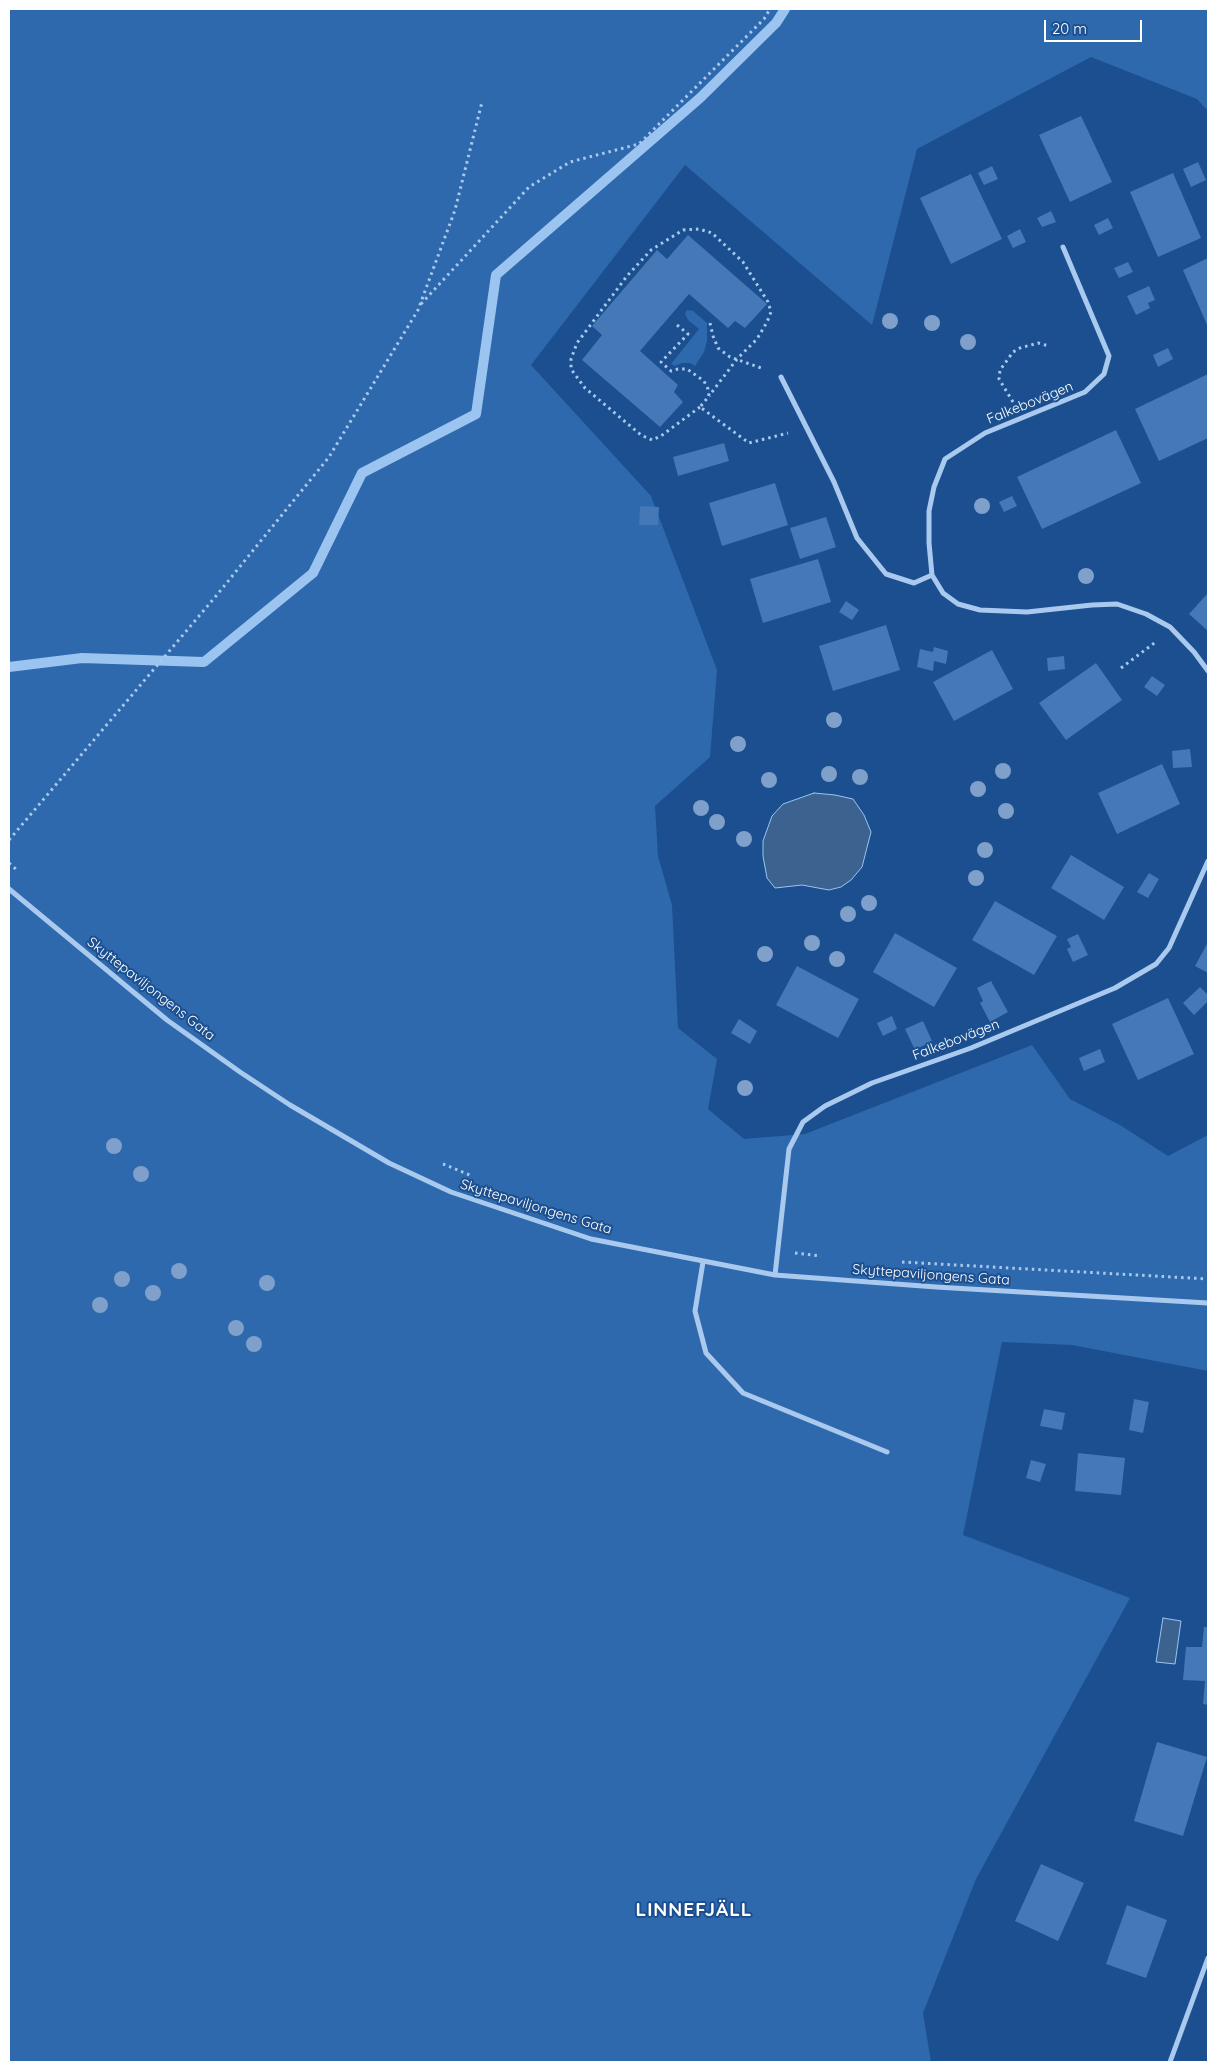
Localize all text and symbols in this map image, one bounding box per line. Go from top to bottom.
scale bar [1047,10,1144,42]
text: 20 m [1052,19,1087,38]
street label: Falkebovägen [984,378,1076,428]
street label: Skyttepaviljongens Gata [84,934,218,1044]
street label: Falkebovägen [910,1016,1002,1064]
street label: Skyttepaviljongens Gata [458,1176,614,1238]
street label: Skyttepaviljongens Gata [852,1261,1010,1289]
district label: LINNEFJÄLL [634,1899,754,1921]

